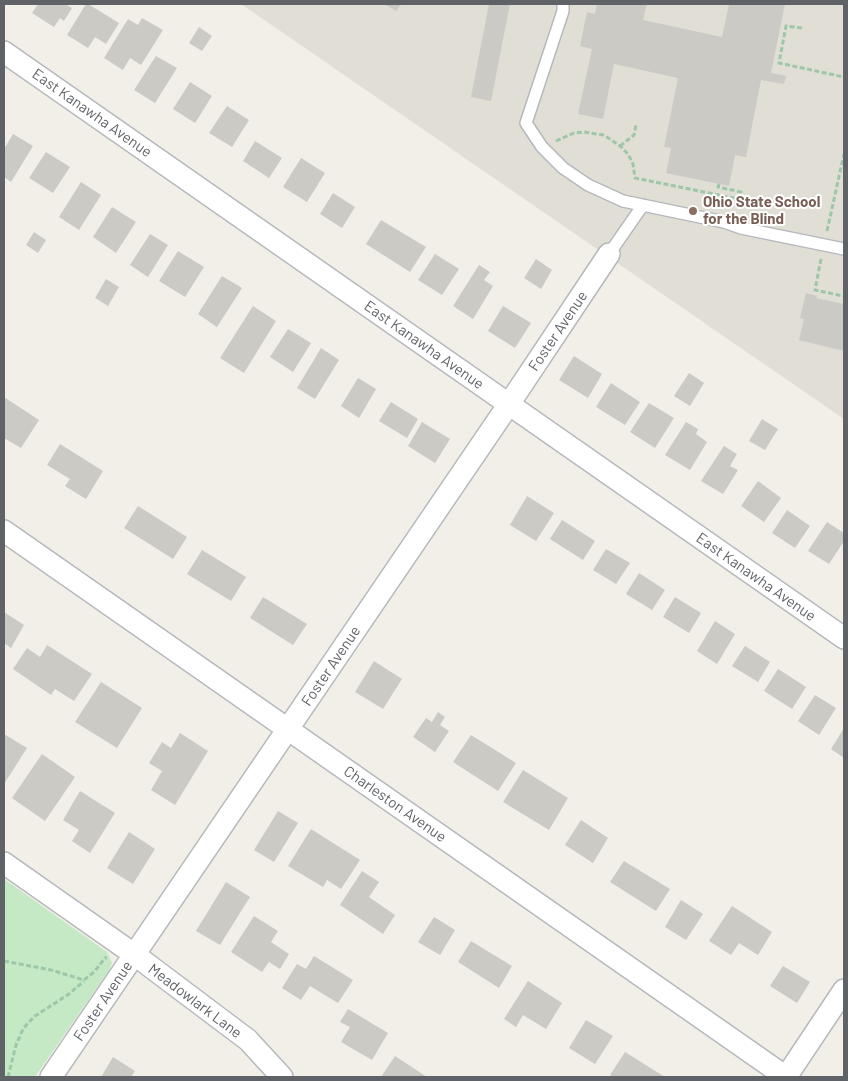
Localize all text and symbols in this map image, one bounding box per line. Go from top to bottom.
street label: East Kanawha Avenue [29,65,155,161]
place label: Ohio State School for the Blind [703,193,820,228]
marker: Ohio State School for the Blind [687,205,699,217]
street label: Foster Avenue [525,288,591,374]
street label: East Kanawha Avenue [361,297,487,393]
street label: East Kanawha Avenue [693,529,819,625]
street label: Foster Avenue [298,623,364,709]
street label: Charleston Avenue [340,762,450,846]
street label: Foster Avenue [70,958,136,1044]
street label: Meadowlark Lane [145,960,245,1042]

